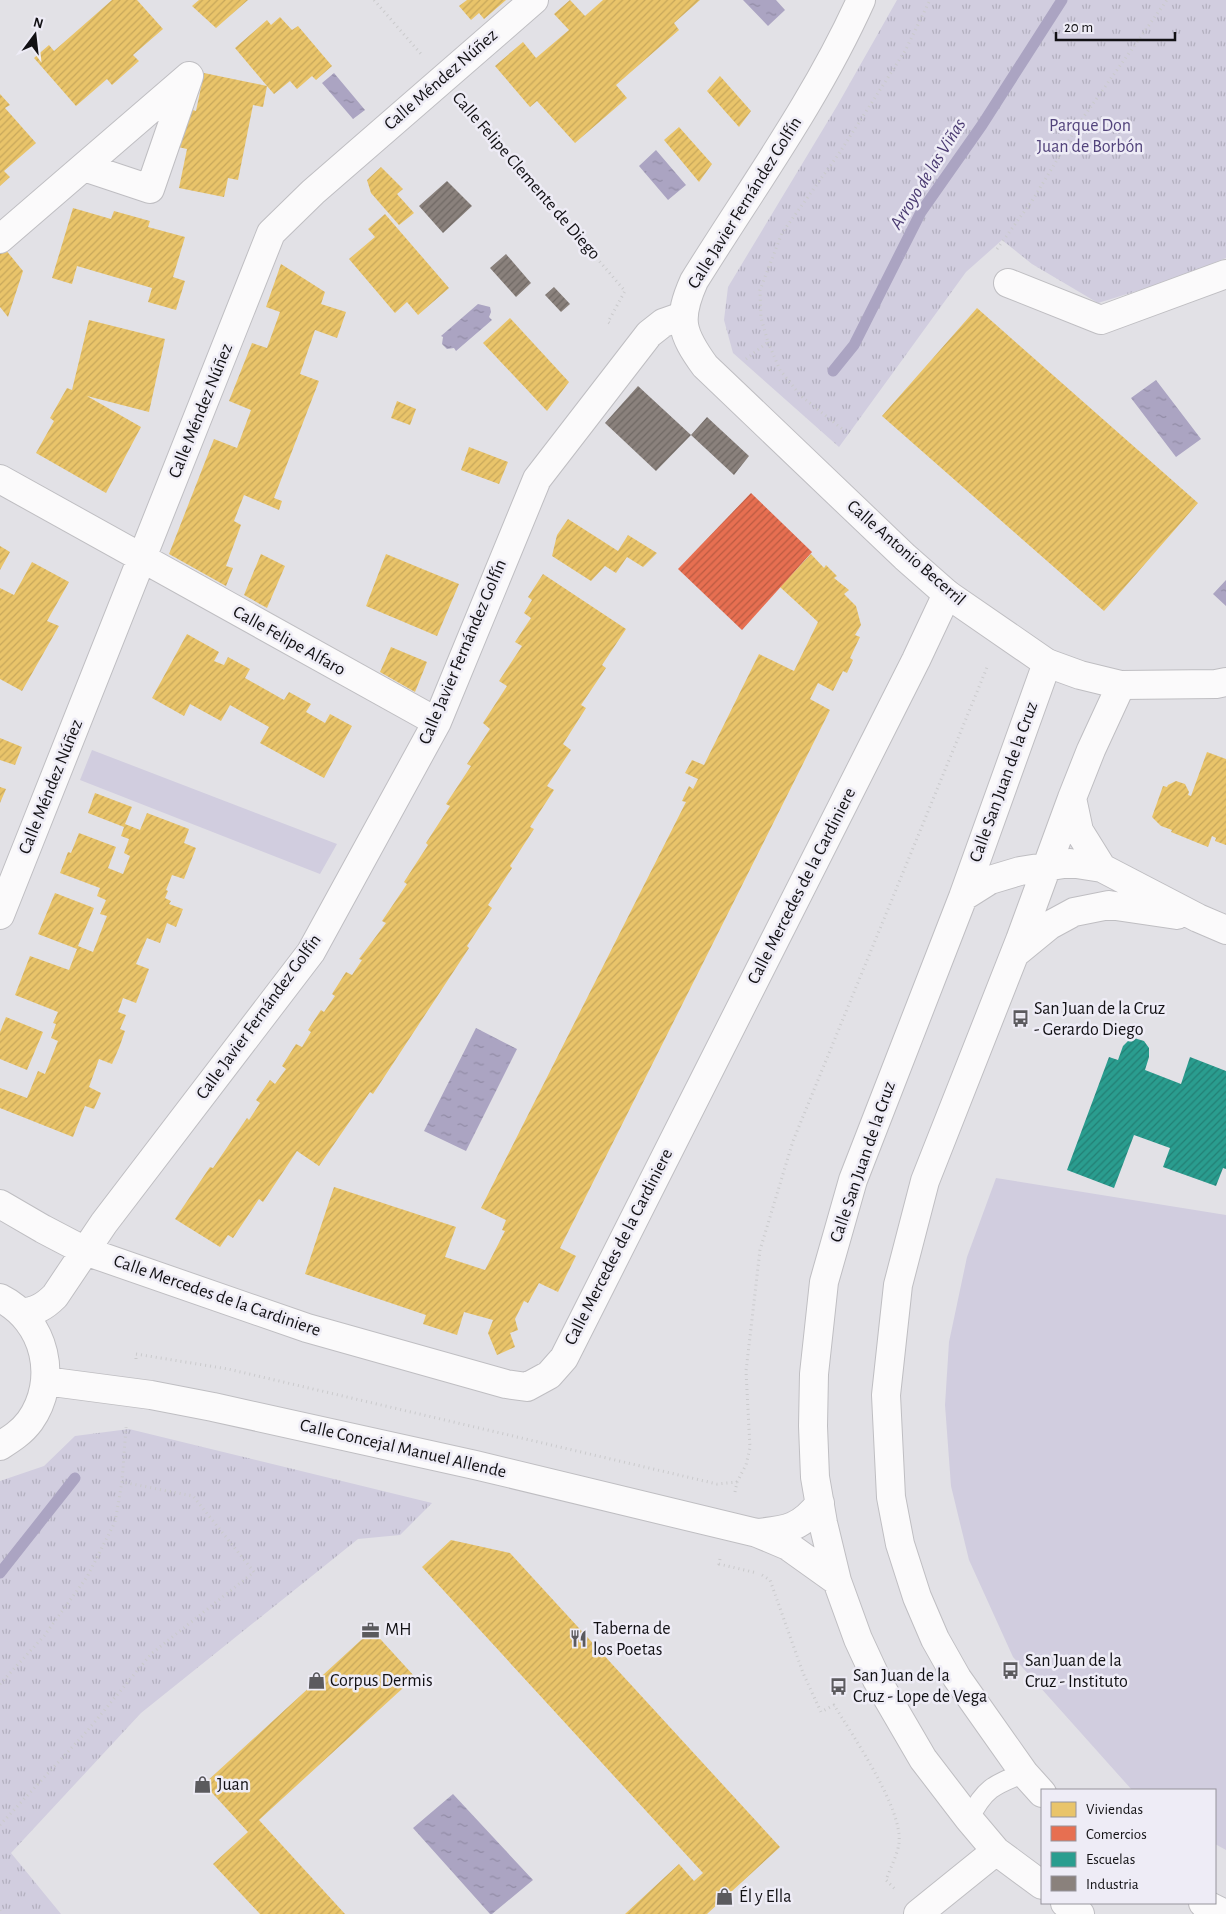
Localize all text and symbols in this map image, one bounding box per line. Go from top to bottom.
north arrow [10,10,60,60]
scale bar [1056,10,1175,42]
text: N [32,15,45,31]
text: 20 m [1064,20,1093,35]
street label: Calle Méndez Núñez [381,26,501,134]
street label: Calle Felipe Clemente de Diego [448,89,604,263]
street label: Calle Javier Fernández Golfín [685,114,805,292]
water label: Arroyo de las Viñas [886,115,969,233]
park label: Parque Don Juan de Borbón [1037,117,1143,156]
street label: Calle Méndez Núñez [166,341,236,481]
street label: Calle Antonio Becerril [843,497,969,609]
street label: Calle Javier Fernández Golfín [416,557,510,747]
street label: Calle Felipe Alfaro [230,603,348,679]
street label: Calle San Juan de la Cruz [967,699,1041,865]
street label: Calle Méndez Núñez [16,717,86,857]
street label: Calle Mercedes de la Cardiniere [745,785,859,987]
street label: Calle Javier Fernández Golfín [193,931,325,1103]
place label: San Juan de la Cruz - Gerardo Diego [1034,1000,1165,1039]
bus stop icon: San Juan de la Cruz - Gerardo Diego [1010,1009,1030,1029]
street label: Calle San Juan de la Cruz [827,1079,899,1245]
street label: Calle Mercedes de la Cardiniere [562,1146,676,1348]
street label: Calle Mercedes de la Cardiniere [111,1252,323,1340]
street label: Calle Concejal Manuel Allende [298,1416,508,1482]
office icon: MH [361,1620,381,1640]
place label: Taberna de los Poetas [593,1620,671,1659]
place label: MH [385,1621,412,1639]
restaurant icon: Taberna de los Poetas [569,1629,589,1649]
place label: San Juan de la Cruz - Instituto [1025,1652,1128,1691]
bus stop icon: San Juan de la Cruz - Instituto [1001,1661,1021,1681]
place label: San Juan de la Cruz - Lope de Vega [853,1667,987,1706]
shop icon: Corpus Dermis [306,1671,326,1691]
place label: Corpus Dermis [330,1672,433,1690]
bus stop icon: San Juan de la Cruz - Lope de Vega [829,1676,849,1696]
shop icon: Juan [193,1775,213,1795]
place label: Juan [217,1776,249,1794]
legend [1041,1789,1216,1904]
text: Viviendas [1086,1802,1143,1817]
text: Comercios [1086,1827,1147,1842]
text: Escuelas [1086,1852,1135,1867]
text: Industria [1086,1877,1139,1892]
place label: Él y Ella [739,1885,792,1906]
shop icon: Él y Ella [715,1887,735,1907]

